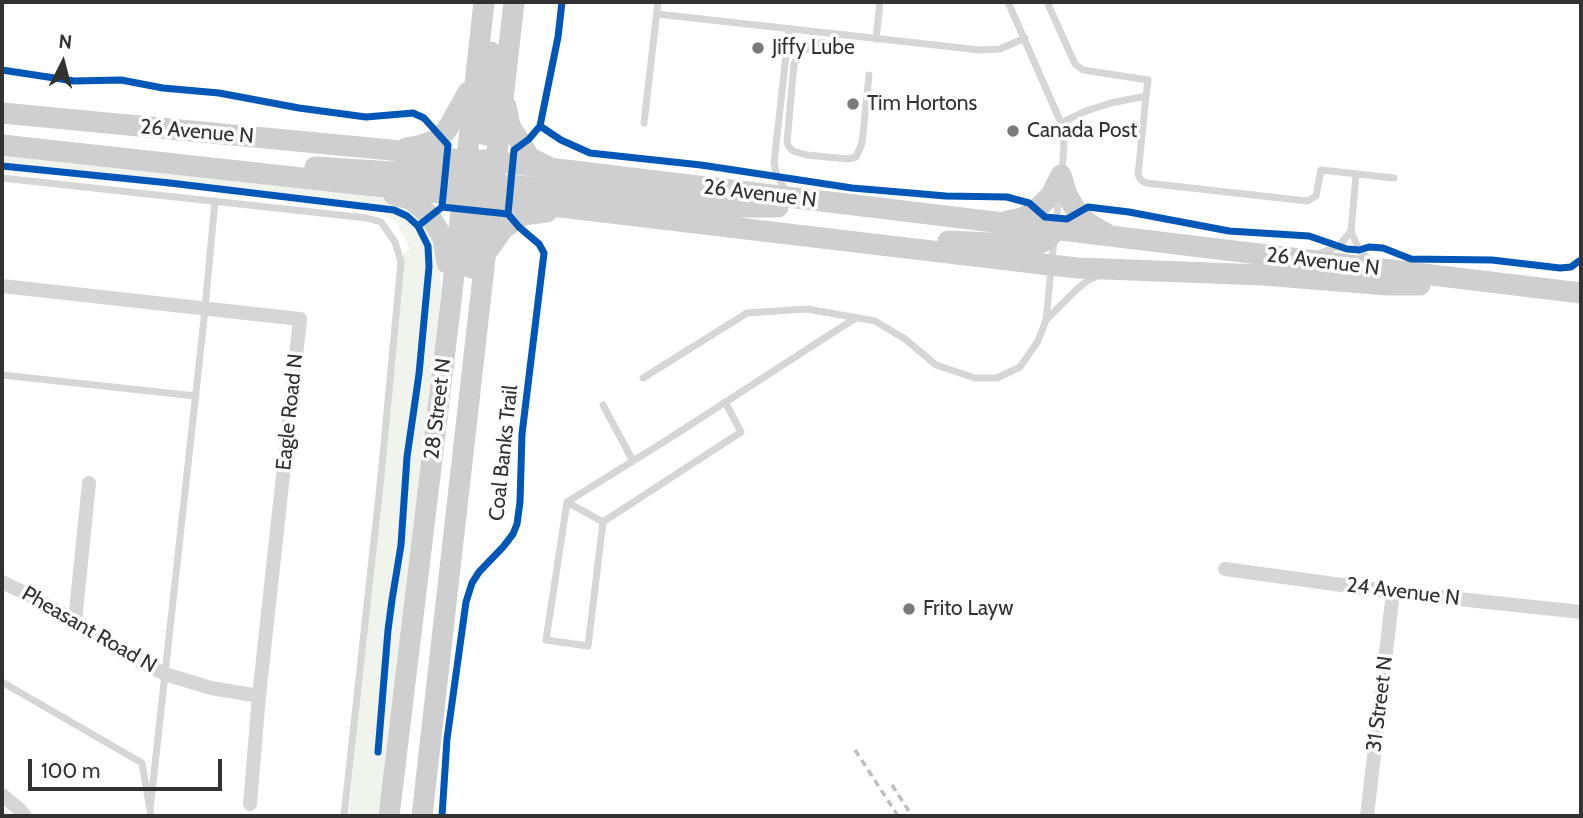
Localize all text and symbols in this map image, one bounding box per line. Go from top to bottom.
north arrow [28,28,98,98]
text: N [57,29,73,54]
place label: Jiffy Lube [772,35,855,61]
marker: Jiffy Lube [750,40,766,56]
place label: Tim Hortons [867,91,977,117]
marker: Tim Hortons [845,96,861,112]
street label: 26 Avenue N [139,114,255,150]
place label: Canada Post [1027,118,1137,144]
marker: Canada Post [1005,123,1021,139]
street label: 26 Avenue N [702,175,818,213]
street label: 26 Avenue N [1265,243,1381,281]
street label: Eagle Road N [271,352,309,472]
street label: 28 Street N [419,357,457,461]
street label: Coal Banks Trail [484,384,524,522]
street label: 24 Avenue N [1345,573,1461,611]
street label: Pheasant Road N [17,581,161,679]
place label: Frito Layw [923,596,1013,622]
marker: Frito Layw [901,601,917,617]
street label: 31 Street N [1362,655,1398,753]
scale bar [32,744,226,788]
text: 100 m [41,758,100,783]

